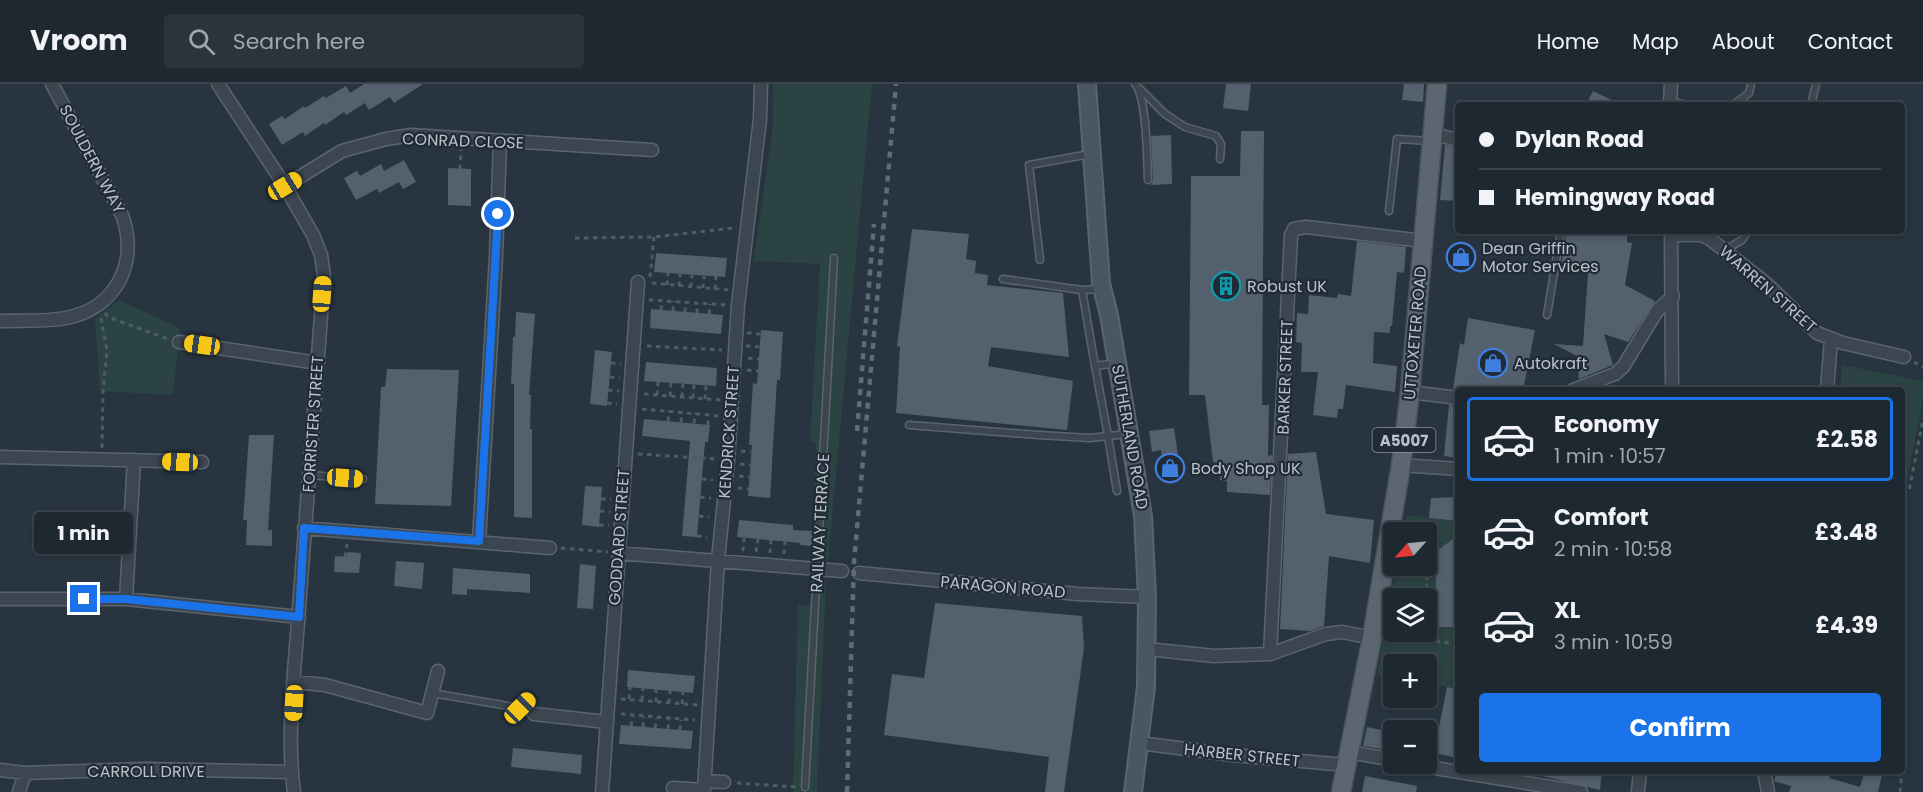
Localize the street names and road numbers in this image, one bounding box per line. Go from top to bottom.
street label: SOULDERN WAY [54,101,131,218]
street label: CONRAD CLOSE [402,127,524,155]
street label: WARREN STREET [1714,240,1822,338]
street label: UTTOXETER ROAD [1398,265,1432,401]
street label: BARKER STREET [1272,319,1299,435]
street label: FORRISTER STREET [297,354,329,493]
street label: SUTHERLAND ROAD [1106,363,1154,511]
street label: KENDRICK STREET [713,364,745,499]
road number: A5007 [1372,428,1436,452]
street label: RAILWAY TERRACE [805,453,835,593]
street label: GODDARD STREET [603,468,635,606]
street label: PARAGON ROAD [939,570,1067,604]
street label: HARBER STREET [1183,737,1301,773]
street label: CARROLL DRIVE [87,760,205,783]

